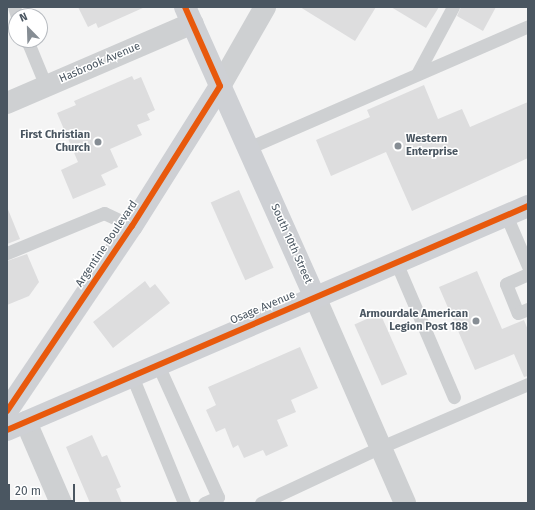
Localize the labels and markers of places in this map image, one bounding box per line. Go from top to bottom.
place label: First Christian Church [20,129,90,155]
place label: Western Enterprise [406,133,458,159]
marker: First Christian Church [93,137,103,147]
marker: Western Enterprise [393,141,403,151]
place label: Armourdale American Legion Post 188 [360,308,468,334]
marker: Armourdale American Legion Post 188 [471,316,481,326]

